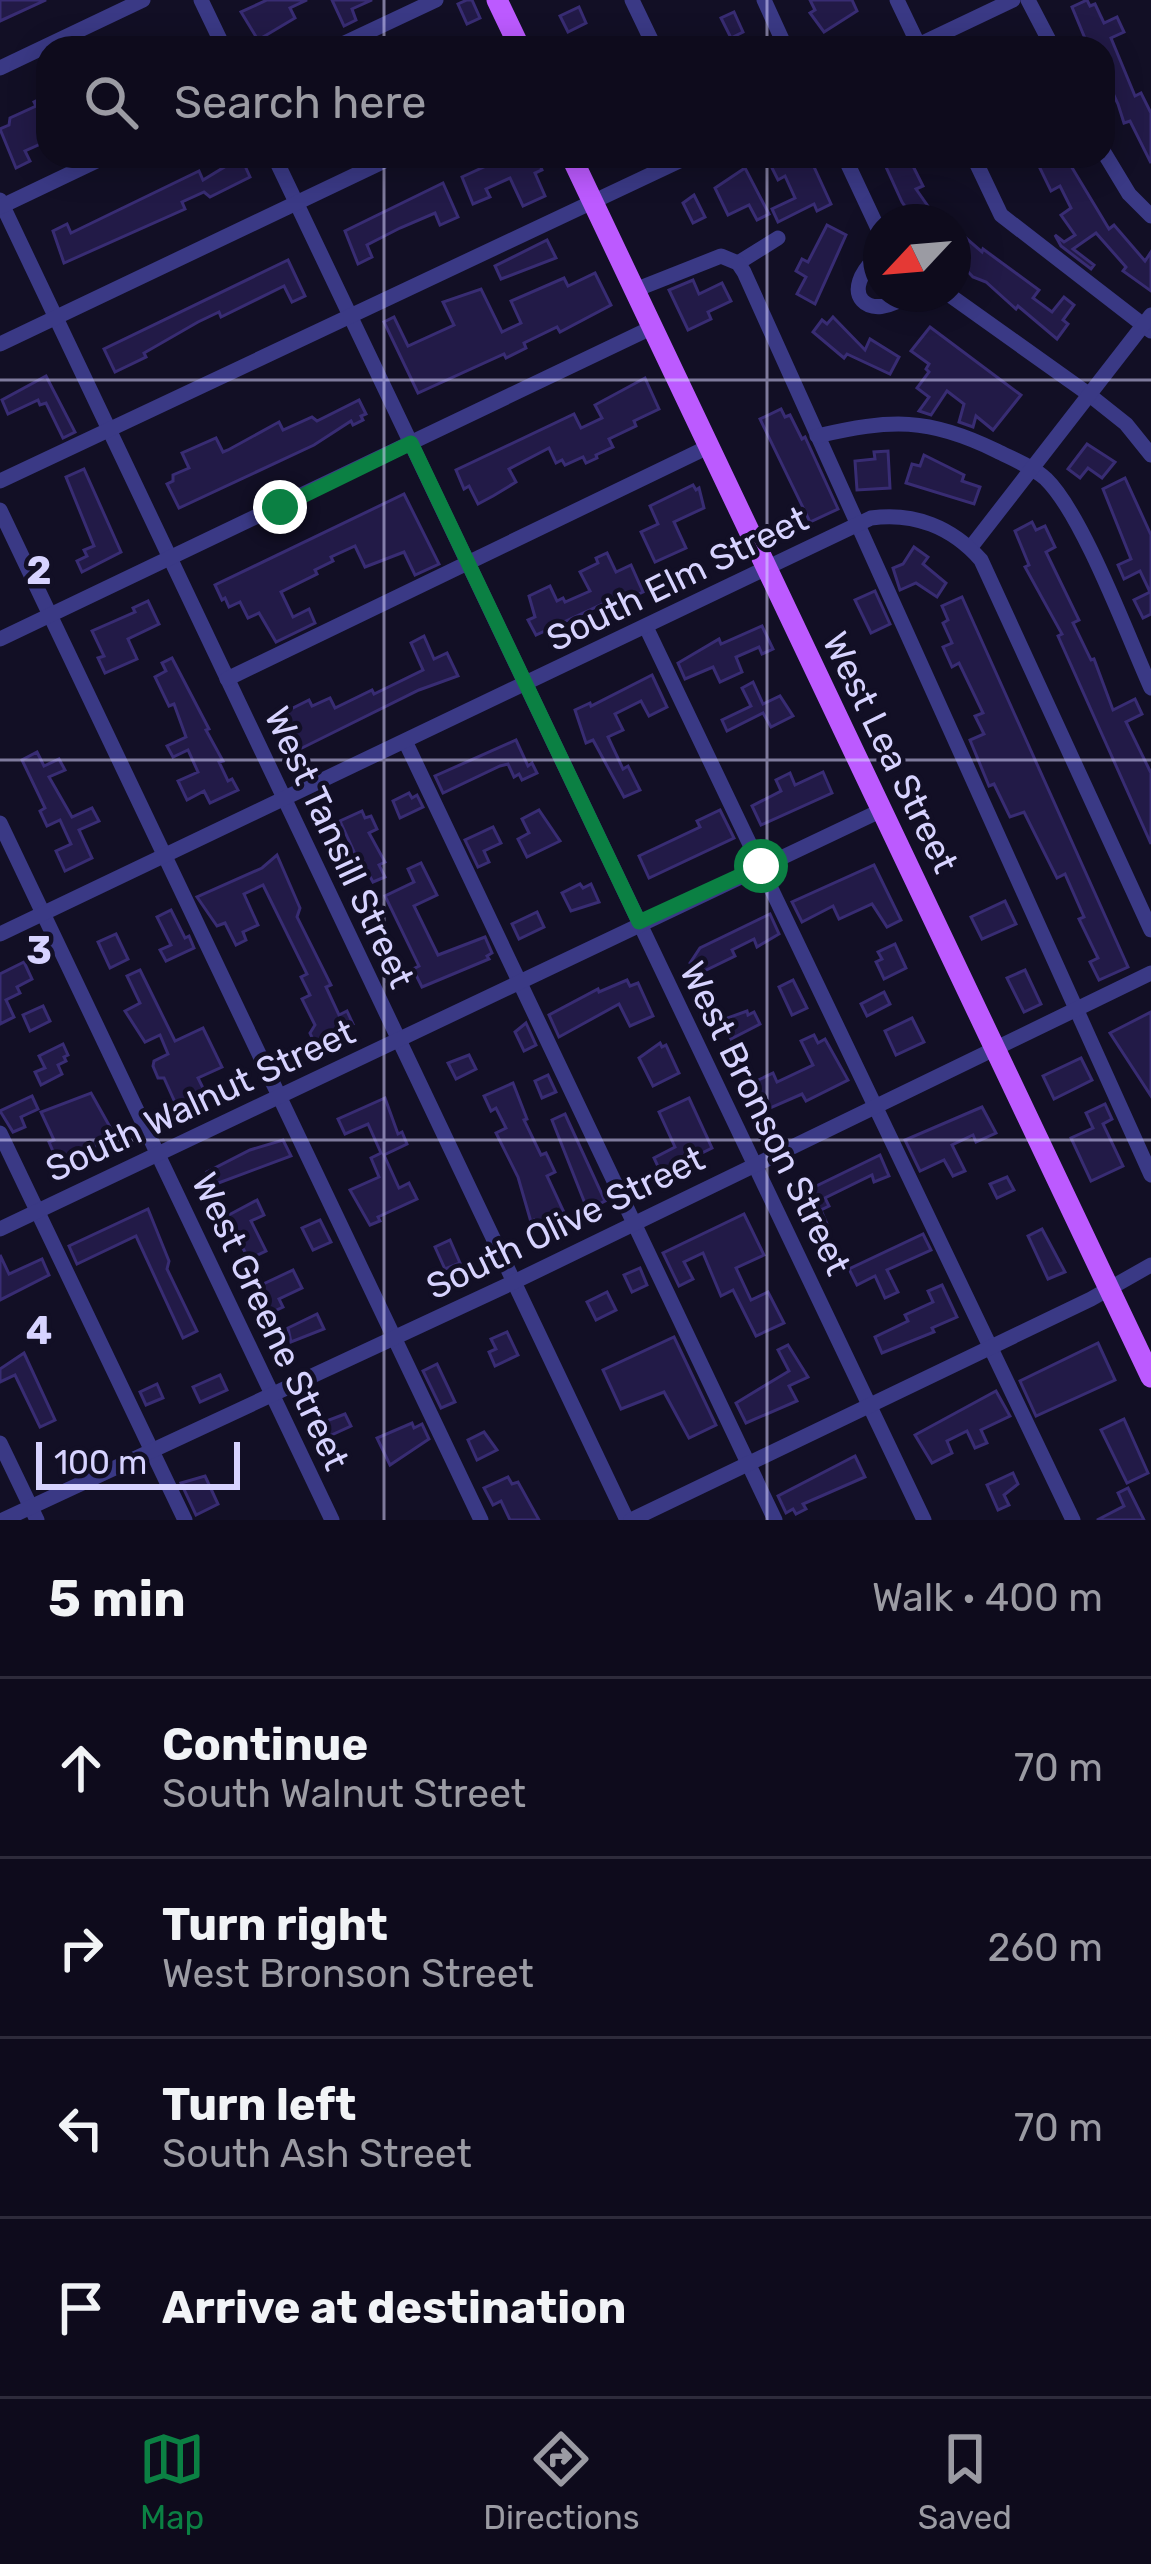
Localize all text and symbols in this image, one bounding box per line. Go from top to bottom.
search box [36,36,1115,168]
icon: search [78,69,144,135]
text: Search here [174,76,426,129]
north arrow [863,204,971,312]
route end [253,480,307,534]
street label: South Elm Street [540,497,815,660]
text: 2 [26,548,52,594]
street label: West Lea Street [814,625,967,880]
street label: West Tansill Street [256,700,424,995]
route start [734,839,788,893]
text: 3 [26,928,52,974]
street label: West Bronson Street [671,955,860,1282]
street label: South Walnut Street [39,1010,362,1191]
street label: South Olive Street [419,1137,711,1308]
street label: West Greene Street [183,1166,358,1476]
text: 4 [26,1308,52,1354]
scale bar [36,1436,240,1489]
text: 100 m [54,1443,147,1482]
text: 5 min [48,1568,186,1629]
text: Walk · 400 m [872,1575,1103,1621]
text: Continue [162,1718,368,1771]
icon: ahead [48,1735,114,1801]
text: 70 m [1014,1745,1103,1791]
text: South Walnut Street [162,1771,526,1817]
text: Turn right [162,1898,388,1951]
icon: right [48,1915,114,1981]
text: 260 m [988,1925,1103,1971]
text: West Bronson Street [162,1951,534,1997]
text: Turn left [162,2078,356,2131]
icon: left [48,2095,114,2161]
text: 70 m [1014,2105,1103,2151]
text: South Ash Street [162,2131,472,2177]
icon: arrive [48,2275,114,2341]
text: Arrive at destination [162,2281,627,2334]
tab: Map [139,2426,205,2537]
tab: Directions [483,2426,640,2537]
tab: Saved [918,2426,1012,2537]

